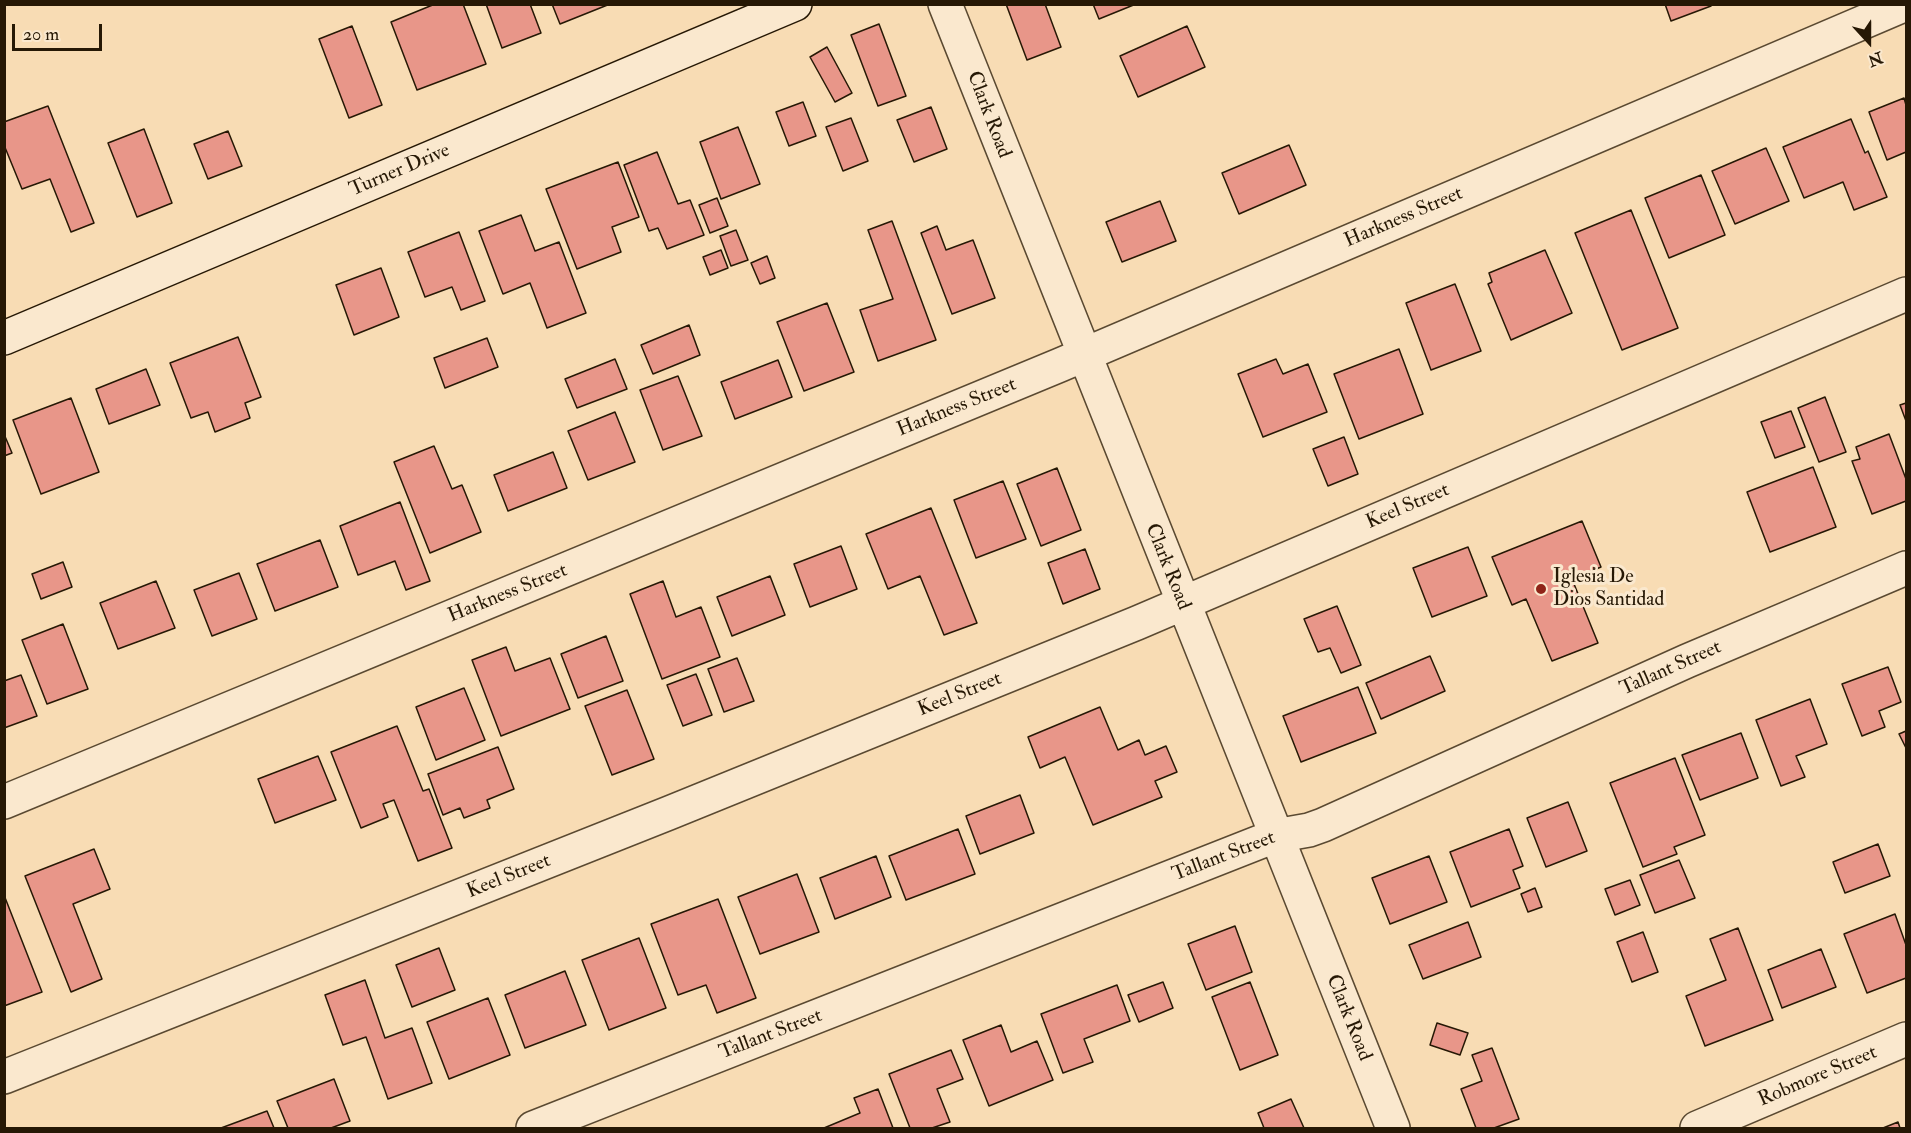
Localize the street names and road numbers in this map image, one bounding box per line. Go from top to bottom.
street label: Clark Road [960,68,1016,162]
street label: Turner Drive [346,139,454,203]
street label: Harkness Street [1341,182,1467,254]
street label: Harkness Street [894,373,1020,443]
street label: Keel Street [1363,479,1453,535]
street label: Clark Road [1139,520,1195,614]
street label: Harkness Street [445,559,571,629]
street label: Tallant Street [1617,636,1725,702]
street label: Keel Street [915,667,1005,723]
street label: Tallant Street [1169,826,1279,888]
street label: Keel Street [464,849,554,905]
street label: Clark Road [1320,971,1376,1065]
street label: Tallant Street [716,1004,826,1066]
street label: Robmore Street [1755,1041,1881,1113]

